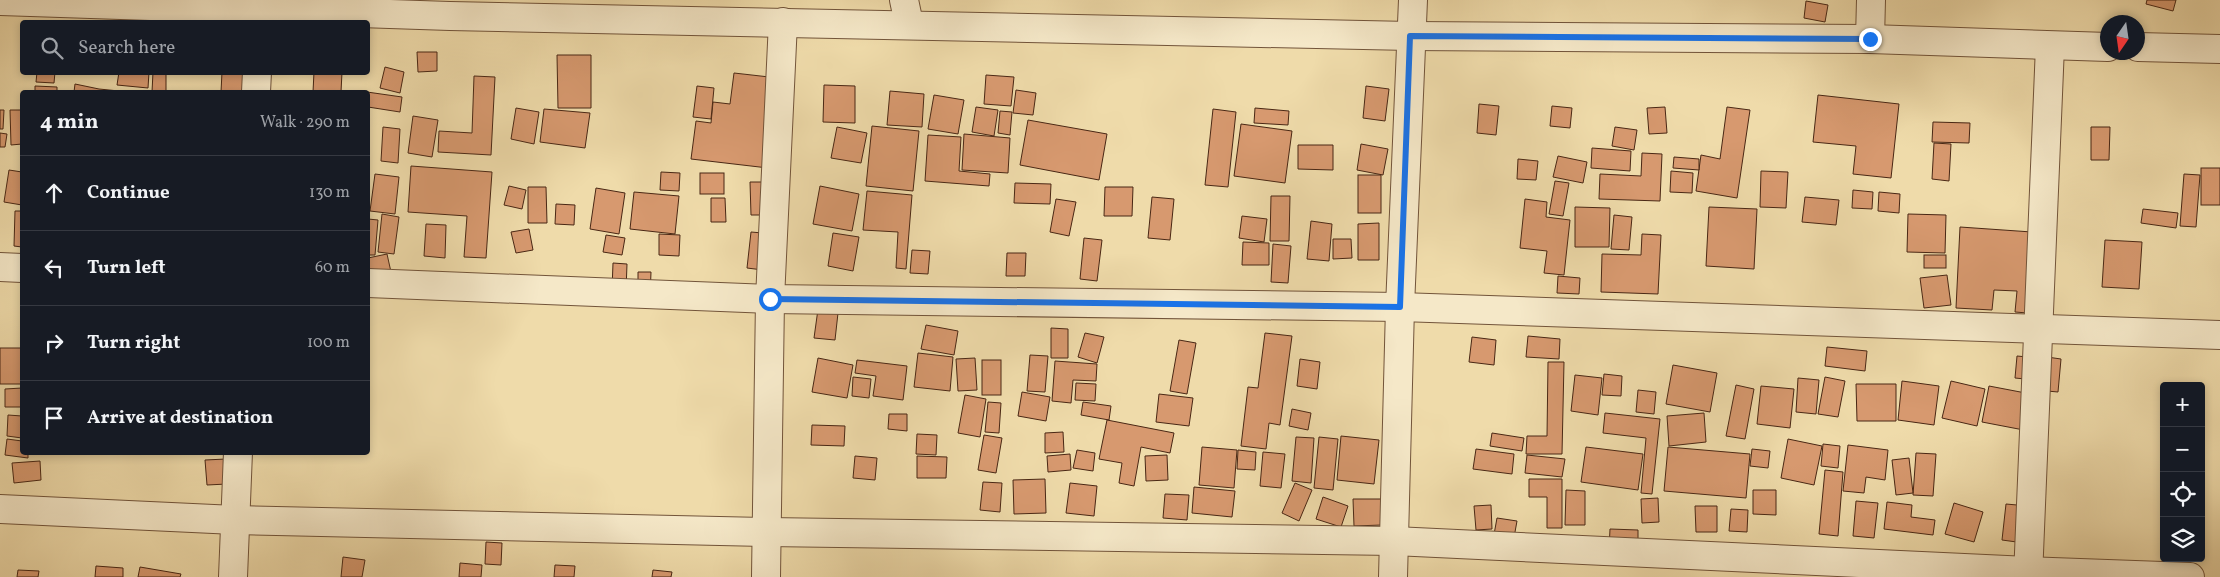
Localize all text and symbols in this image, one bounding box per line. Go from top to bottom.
north arrow [2100,15,2145,60]
search box [20,20,370,75]
route end [1859,28,1882,51]
icon: search [38,34,66,62]
text: Search here [78,35,175,61]
text: 4 min [40,108,99,137]
text: Walk · 290 m [260,112,350,134]
icon: ahead [40,179,68,207]
text: Continue [87,180,170,206]
text: 130 m [309,182,350,204]
icon: left [40,254,68,282]
text: Turn left [87,255,166,281]
text: 60 m [315,257,350,279]
route start [759,288,782,311]
icon: right [40,329,68,357]
text: Turn right [87,330,180,356]
text: 100 m [307,332,350,354]
map controls [2160,382,2205,562]
button: + [2160,382,2205,427]
icon: arrive [40,404,68,432]
text: Arrive at destination [87,405,273,431]
button: − [2160,427,2205,472]
button: locate [2160,472,2205,517]
button: layers [2160,517,2205,562]

